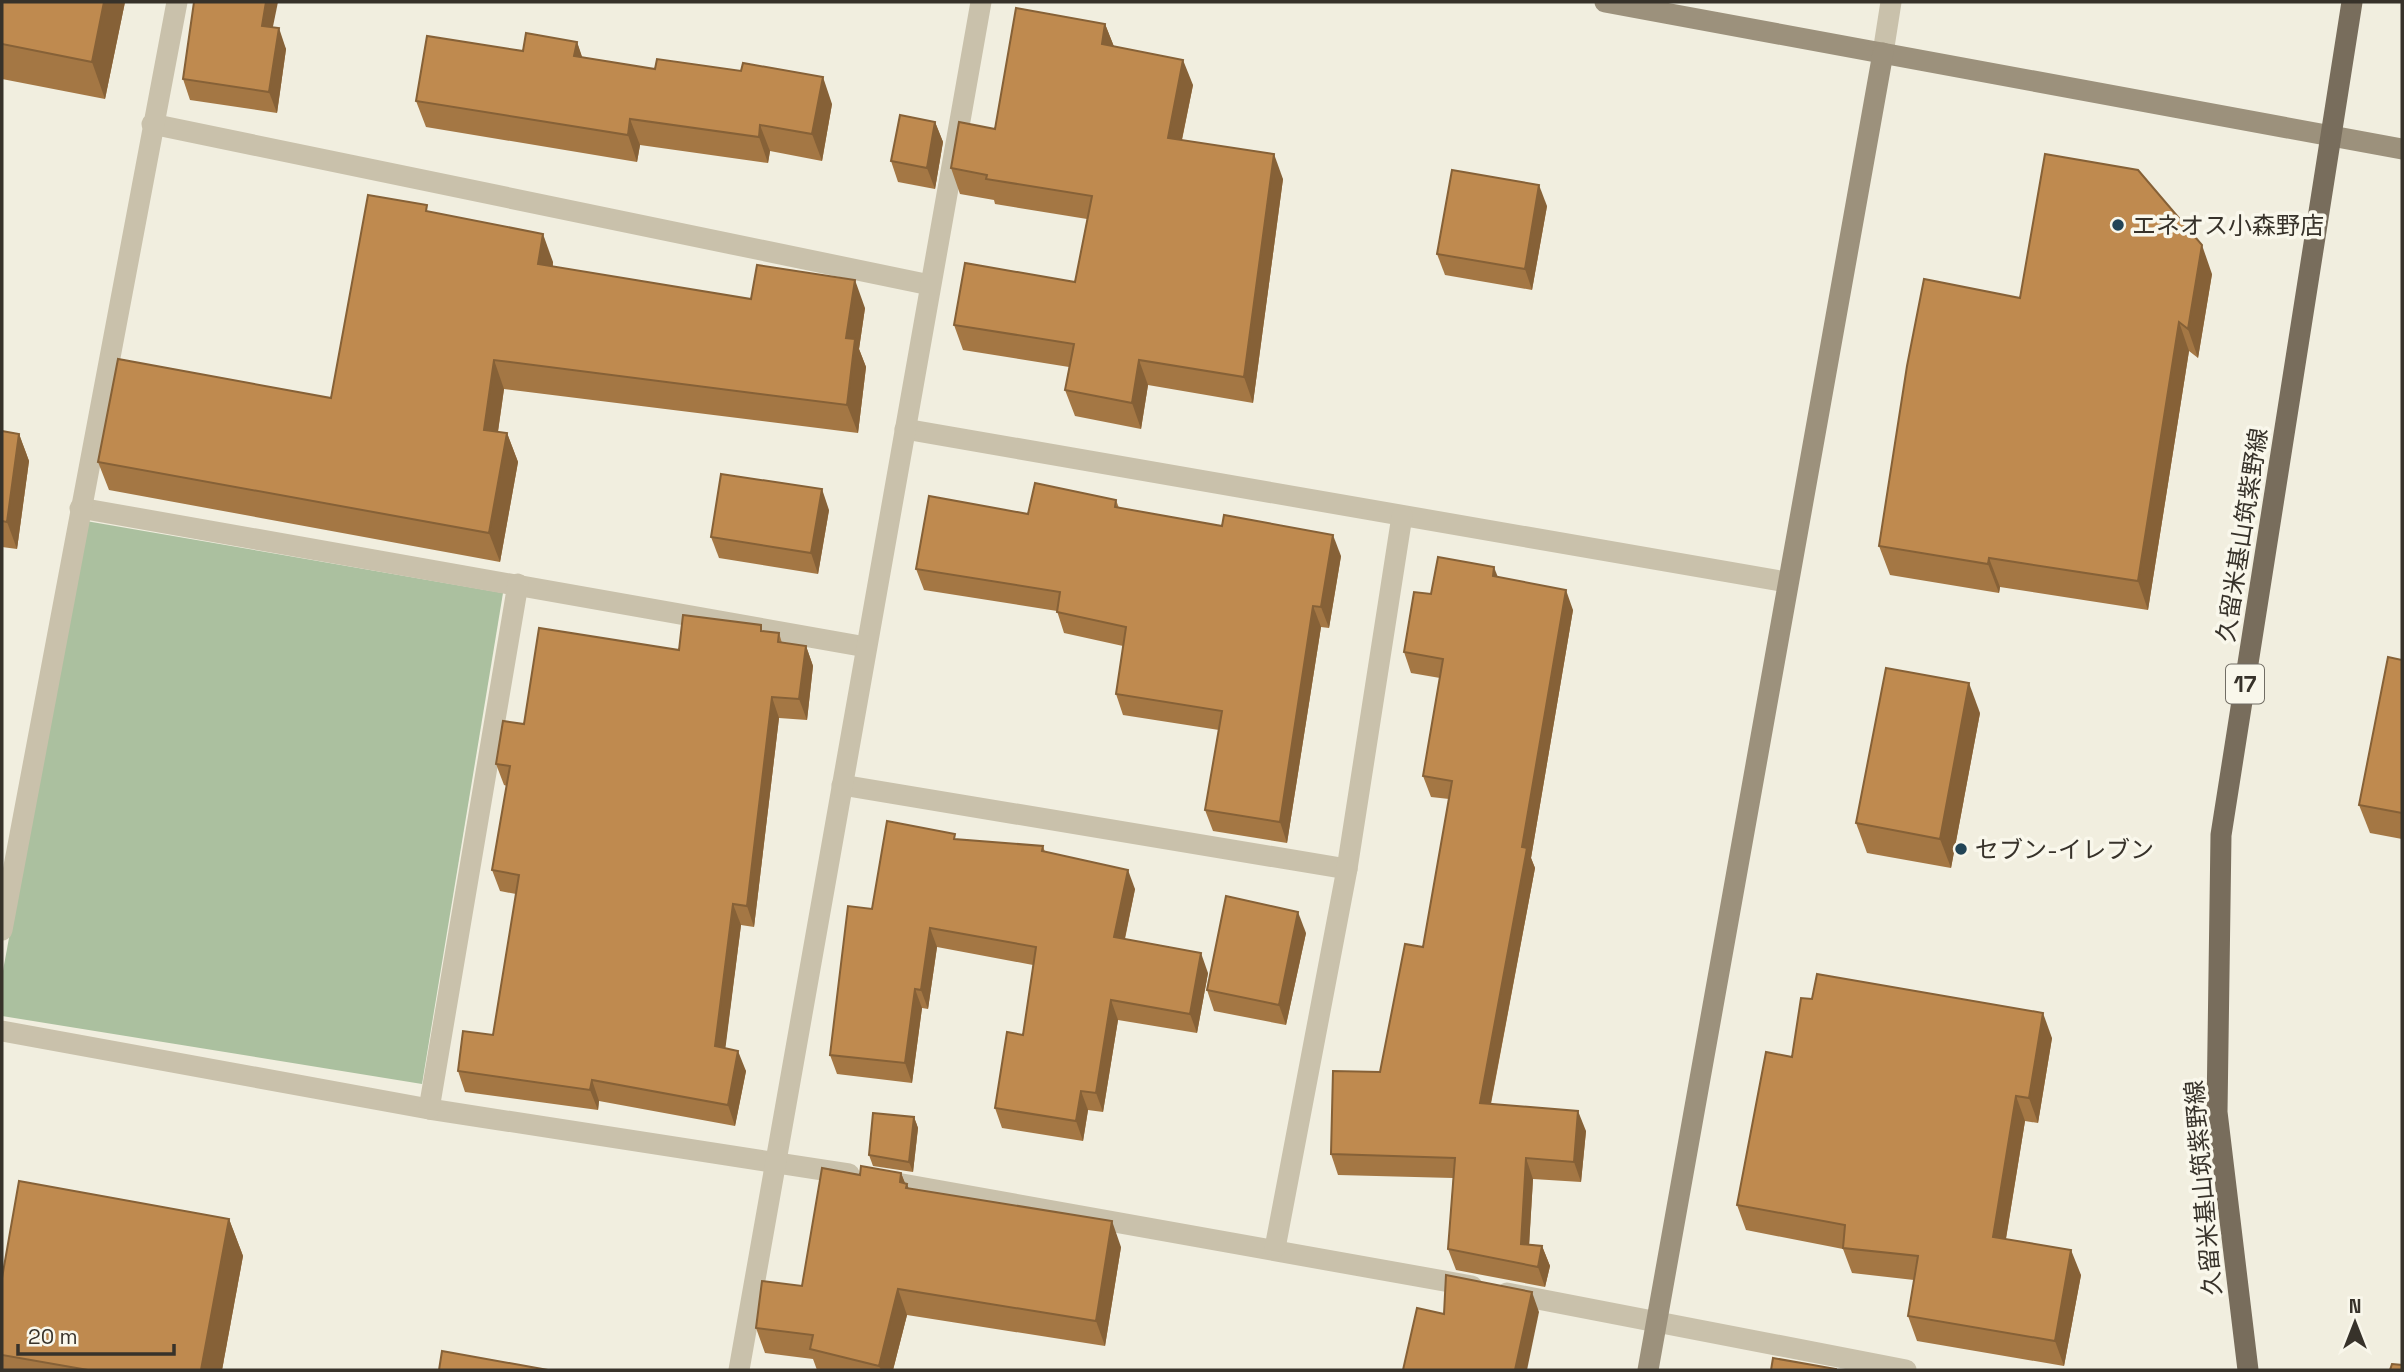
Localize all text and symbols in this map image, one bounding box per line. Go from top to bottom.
place label: エネオス小森野店 [2132,210,2324,241]
marker: エネオス小森野店 [2110,217,2126,233]
street label: 久留米基山筑紫野線 [2210,426,2274,644]
road number: 17 [2226,664,2264,704]
place label: セブン-イレブン [1975,834,2154,865]
marker: セブン-イレブン [1953,841,1969,857]
street label: 久留米基山筑紫野線 [2178,1079,2228,1297]
north arrow [2320,1288,2390,1358]
text: N [2349,1294,2361,1319]
scale bar [18,1312,173,1356]
text: 20 m [28,1323,78,1350]

